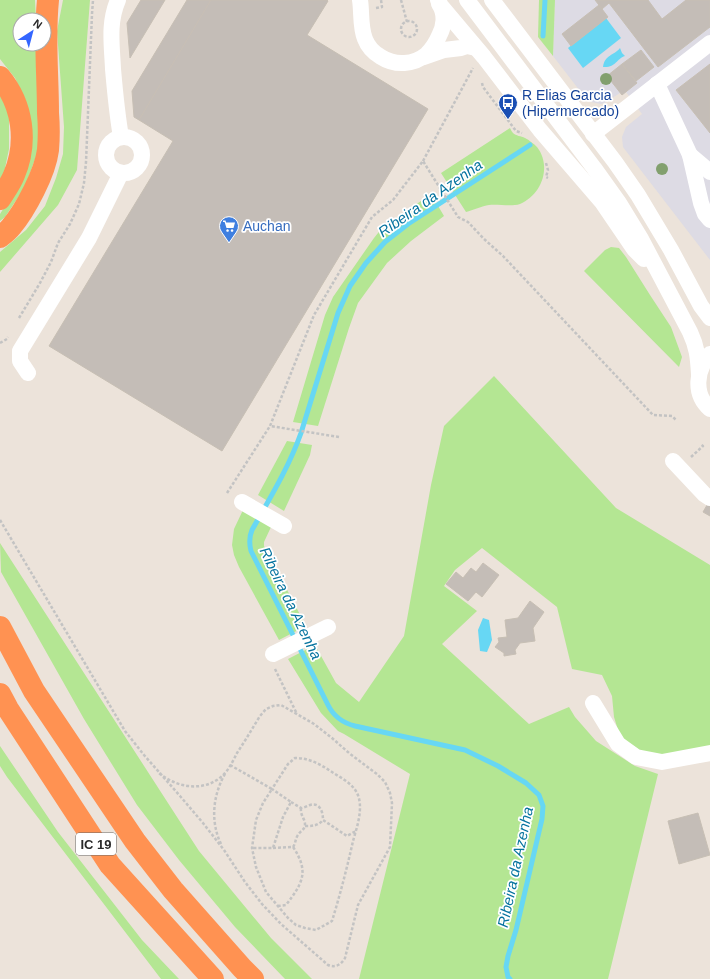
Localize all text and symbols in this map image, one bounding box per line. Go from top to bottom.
north arrow [12,12,52,52]
text: N [31,17,45,31]
place label: R Elias Garcia (Hipermercado) [522,87,619,119]
bus stop icon: R Elias Garcia (Hipermercado) [497,92,519,120]
water label: Ribeira da Azenha [375,156,485,240]
supermarket icon: Auchan [218,215,240,243]
place label: Auchan [243,218,290,234]
water label: Ribeira da Azenha [256,544,326,662]
water label: Ribeira da Azenha [494,805,536,929]
road number: IC 19 [76,833,116,855]

